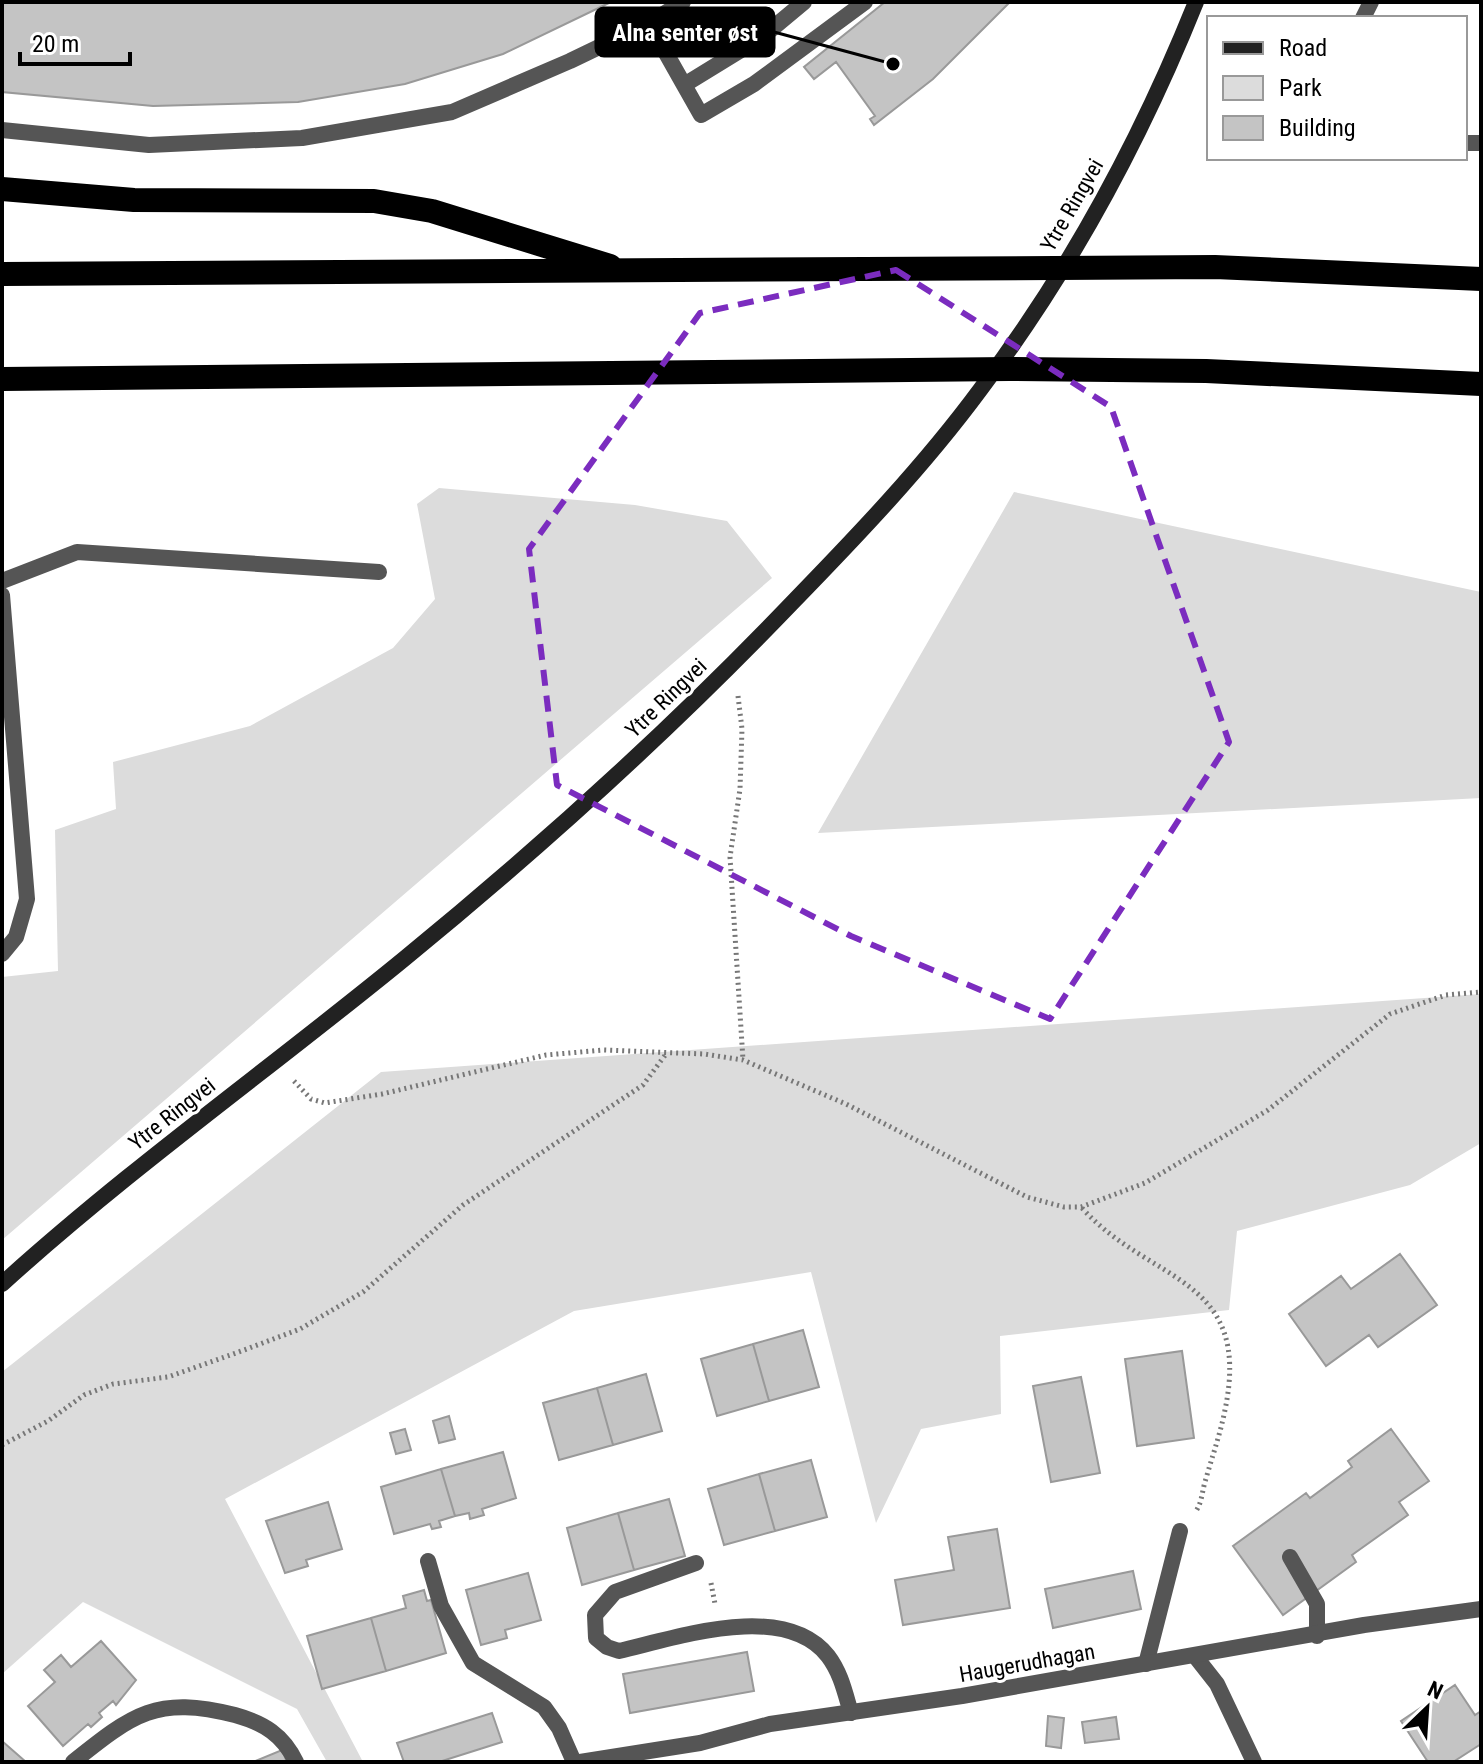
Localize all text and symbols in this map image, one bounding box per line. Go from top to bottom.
callout: Alna senter øst [596,8,774,56]
scale bar [20,16,130,66]
legend [1207,16,1467,160]
text: Alna senter øst [612,19,758,47]
text: 20 m [32,30,79,58]
text: Road [1279,34,1327,62]
text: Park [1279,74,1322,102]
text: Building [1279,114,1356,142]
street label: Ytre Ringvei [1036,154,1108,256]
street label: Ytre Ringvei [620,653,712,743]
street label: Ytre Ringvei [124,1073,220,1155]
street label: Haugerudhagan [957,1639,1097,1687]
north arrow [1387,1668,1467,1748]
text: N [1424,1676,1447,1705]

